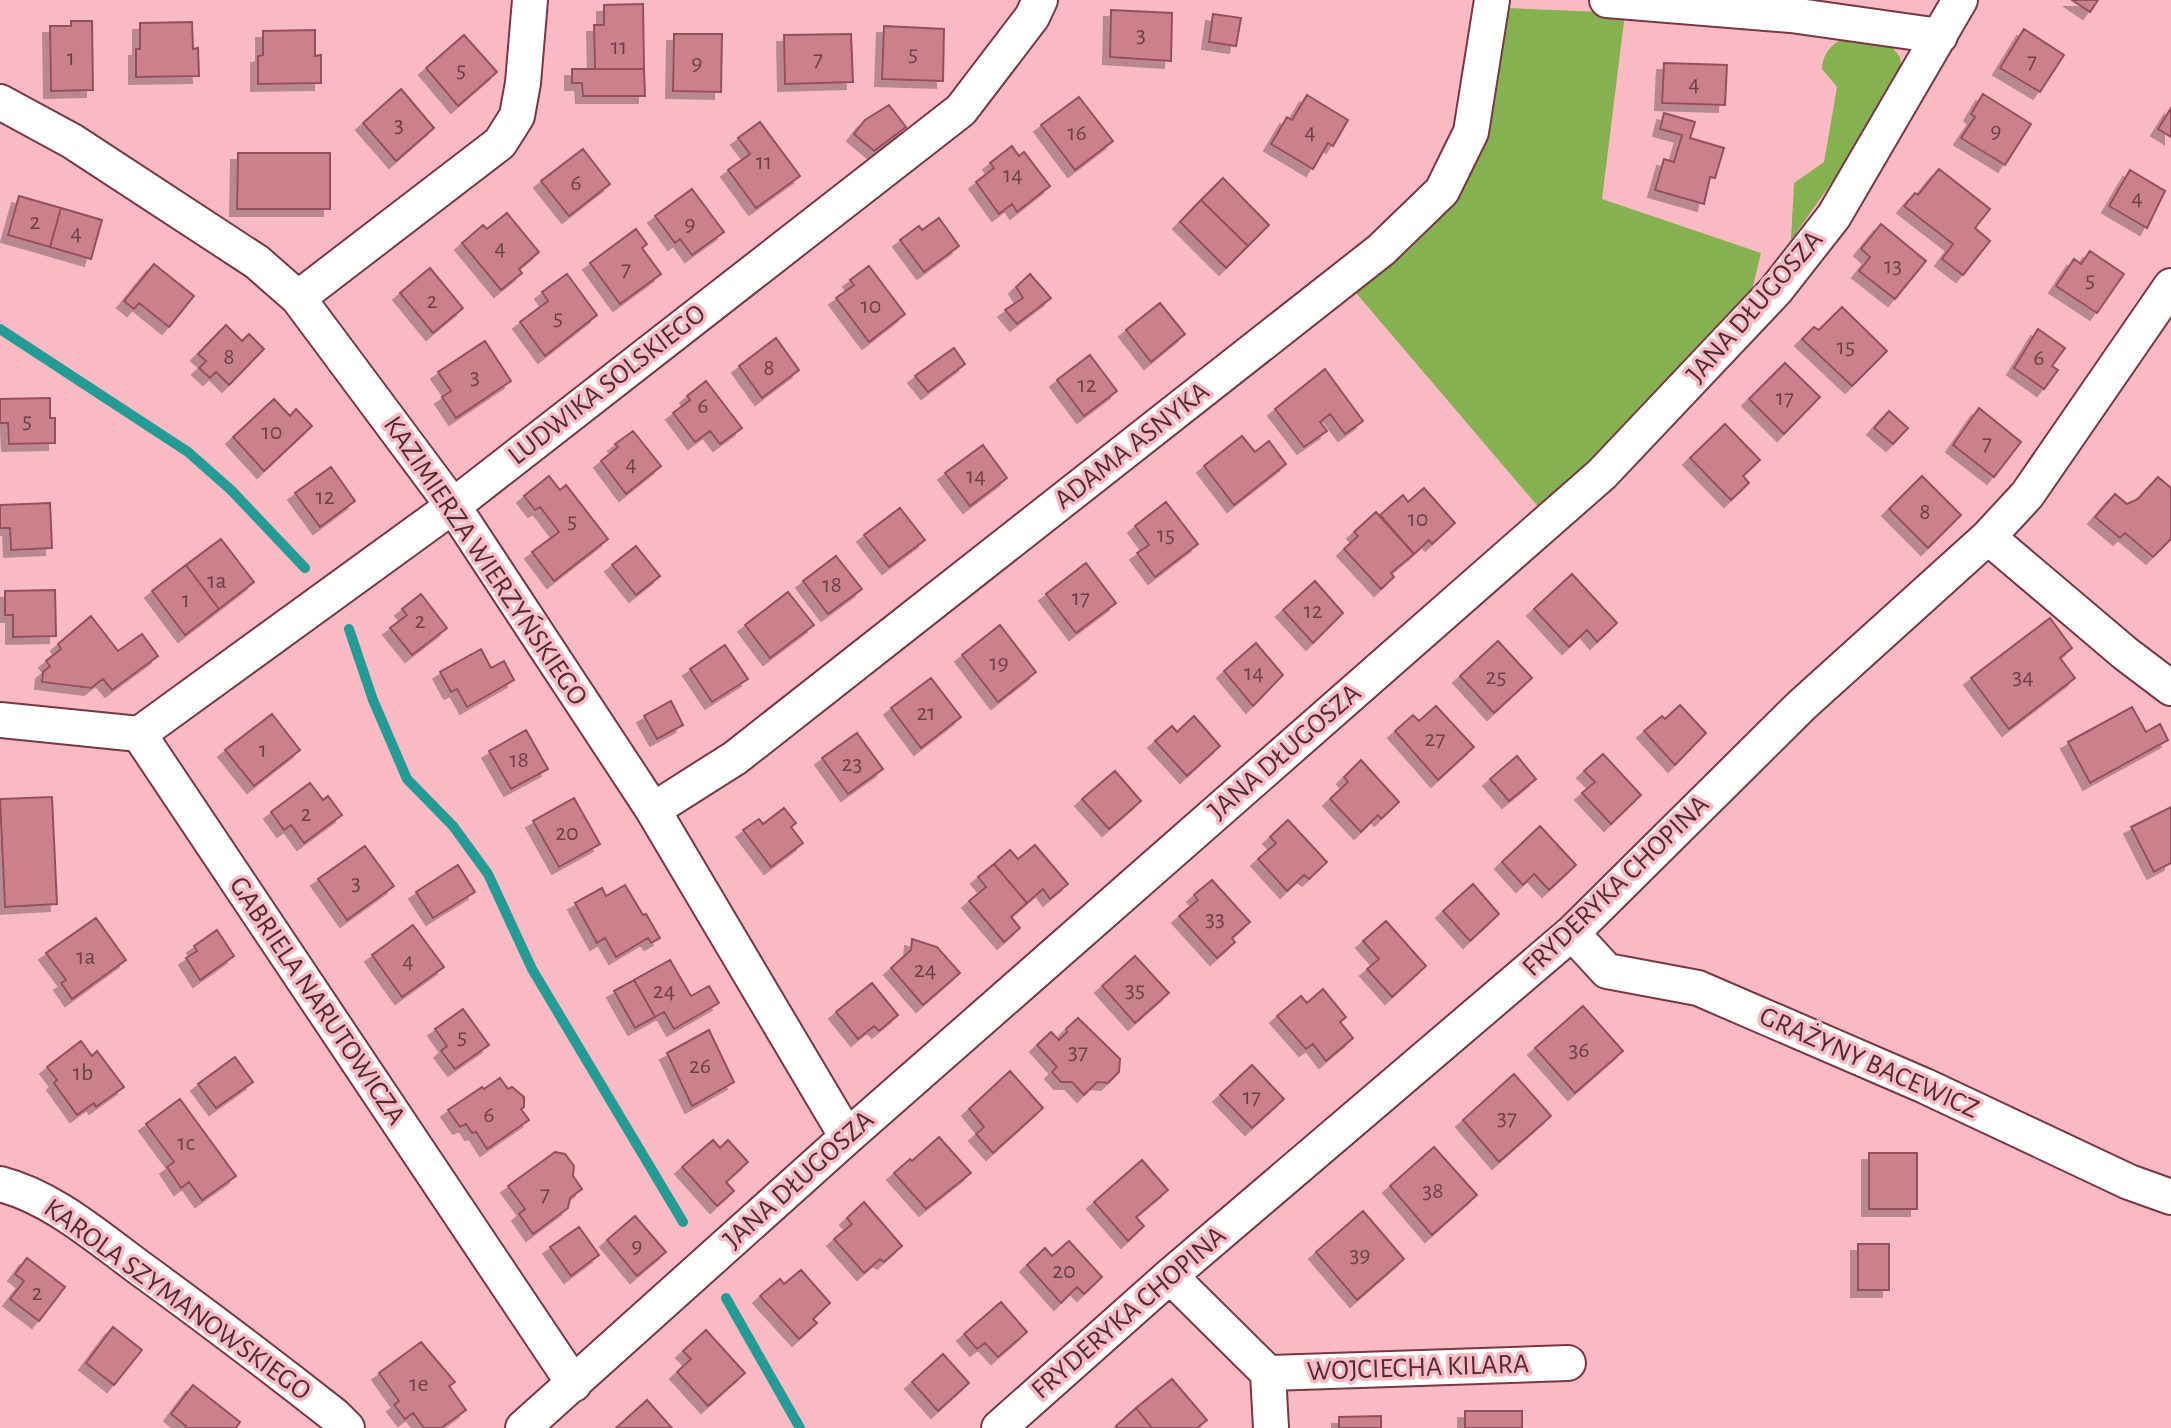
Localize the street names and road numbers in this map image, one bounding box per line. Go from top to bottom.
street label: JANA DŁUGOSZA [1682,226,1828,388]
street label: LUDWIKA SOLSKIEGO [503,300,711,470]
street label: ADAMA ASNYKA [1049,377,1215,515]
street label: KAZIMIERZA WIERZYŃSKIEGO [378,410,595,711]
street label: JANA DŁUGOSZA [1204,679,1366,825]
street label: FRYDERYKA CHOPINA [1517,790,1715,982]
street label: GABRIELA NARUTOWICZA [224,872,410,1130]
street label: GRAŻYNY BACEWICZ [1755,1000,1984,1124]
street label: JANA DŁUGOSZA [719,1106,879,1254]
street label: KAROLA SZYMANOWSKIEGO [38,1194,316,1406]
street label: FRYDERYKA CHOPINA [1027,1221,1231,1405]
street label: WOJCIECHA KILARA [1306,1350,1530,1386]

